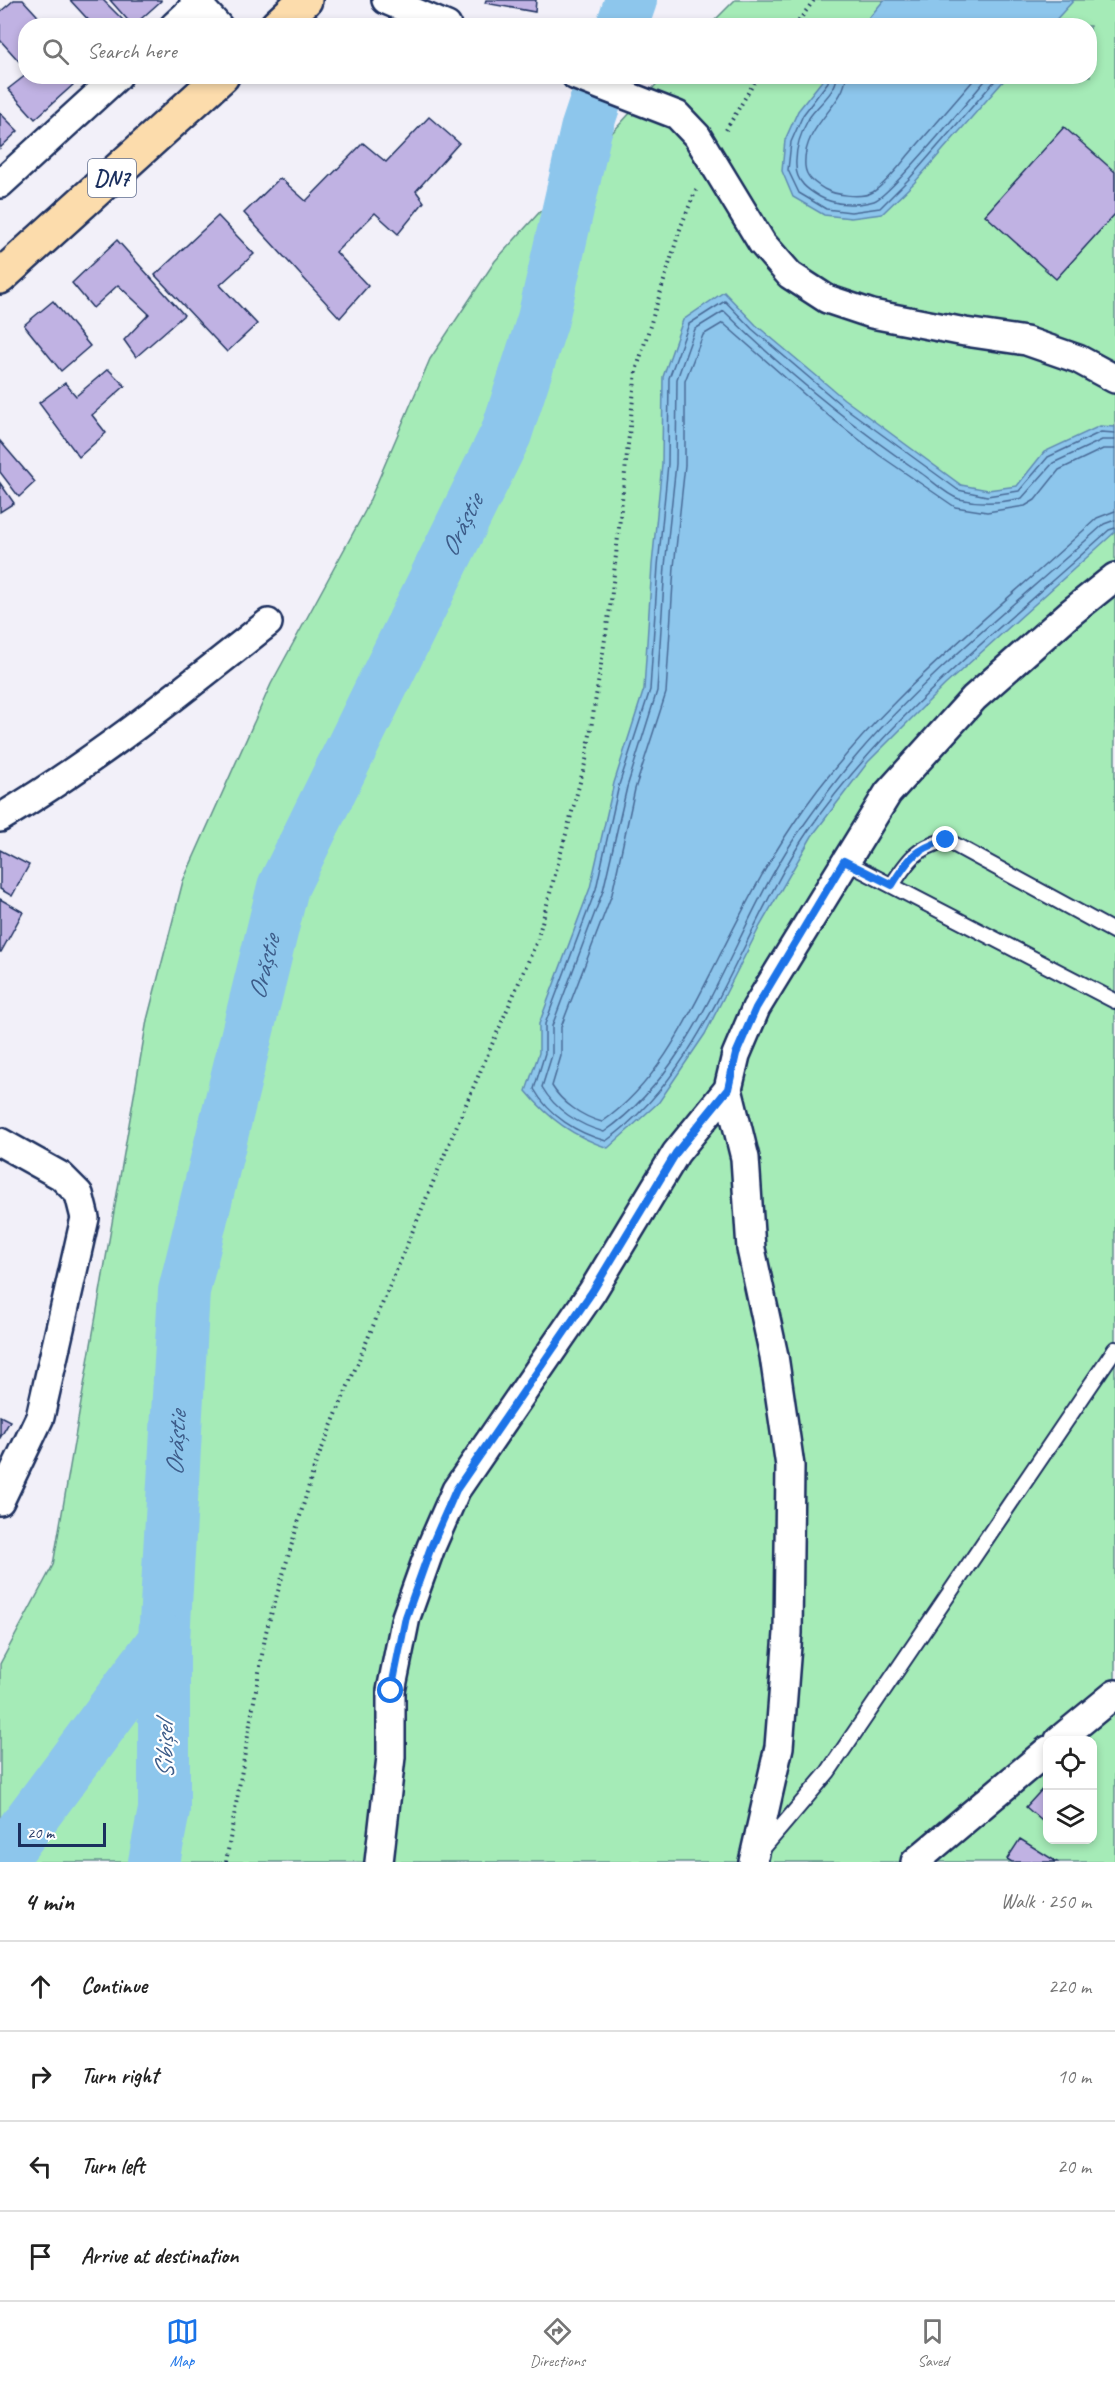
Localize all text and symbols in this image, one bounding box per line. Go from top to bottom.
search box [18,18,1097,84]
icon: search [39,35,72,68]
text: Search here [87,37,177,65]
road number: DN7 [88,159,136,197]
water label: Orăștie [432,486,492,562]
route end [932,826,958,852]
water label: Orăștie [240,929,288,1003]
water label: Orăștie [157,1407,194,1477]
route start [377,1677,403,1703]
water label: Sibișel [148,1714,181,1779]
map controls [1043,1736,1097,1844]
button: locate [1043,1736,1097,1790]
button: layers [1043,1790,1097,1844]
scale bar [18,1820,106,1848]
text: 20 m [27,1823,54,1843]
text: 4 min [24,1885,74,1918]
text: Walk · 250 m [1001,1889,1091,1914]
icon: ahead [24,1970,57,2003]
text: Continue [81,1972,147,2000]
text: 220 m [1048,1974,1091,1999]
icon: right [24,2060,57,2093]
text: Turn right [81,2062,158,2090]
text: 10 m [1057,2064,1091,2089]
icon: left [24,2150,57,2183]
text: Turn left [81,2152,145,2180]
text: 20 m [1057,2154,1091,2179]
icon: arrive [24,2240,57,2273]
text: Arrive at destination [81,2242,238,2270]
tab: Map [166,2315,199,2371]
tab: Directions [530,2315,585,2371]
tab: Saved [916,2315,949,2371]

